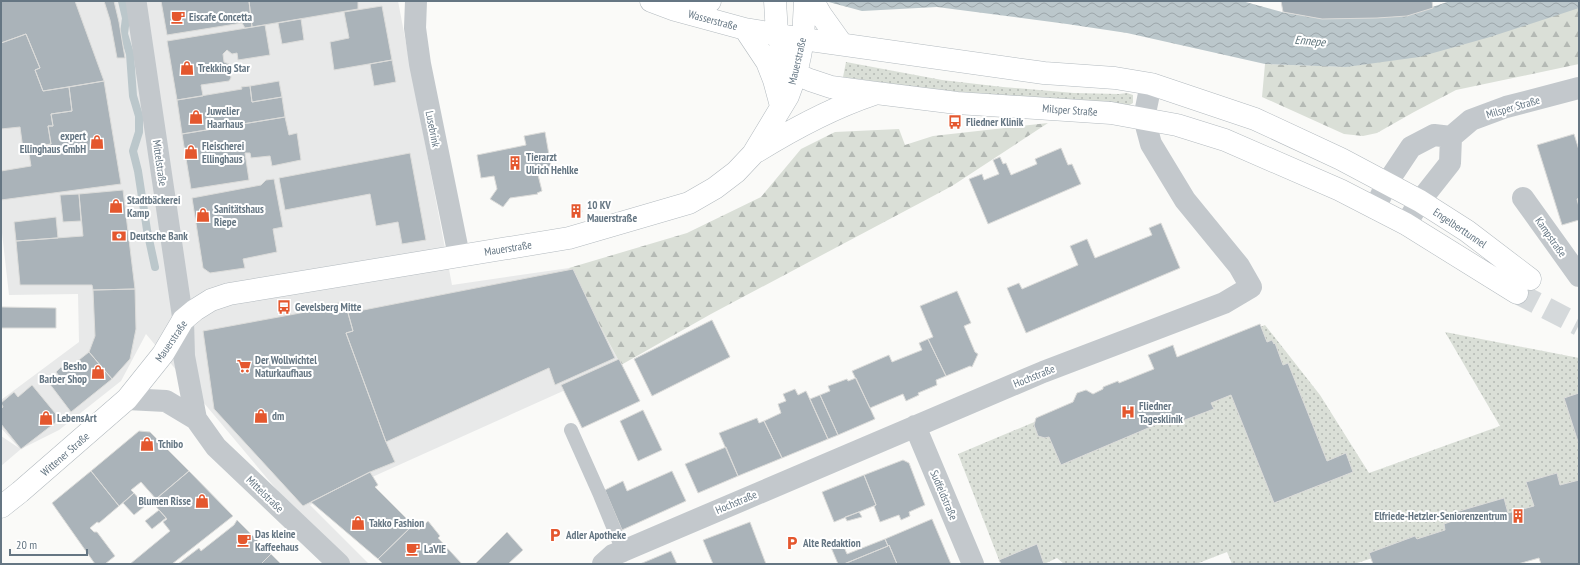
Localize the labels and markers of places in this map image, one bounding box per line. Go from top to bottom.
cafe icon: Eiscafe Concetta [170,9,186,25]
place label: Eiscafe Concetta [189,10,253,24]
shop icon: Trekking Star [179,60,195,76]
place label: Trekking Star [198,61,250,75]
place label: Juwelier Haarhaus [206,104,244,131]
shop icon: Juwelier Haarhaus [188,109,204,125]
bus stop icon: Fliedner Klinik [947,114,963,130]
place label: Fliedner Klinik [966,115,1024,129]
place label: expert Ellinghaus GmbH [20,129,87,156]
shop icon: expert Ellinghaus GmbH [89,134,105,150]
place label: Fleischerei Ellinghaus [202,139,245,166]
shop icon: Fleischerei Ellinghaus [183,144,199,160]
place label: Tierarzt Ulrich Hehlke [526,150,579,177]
building icon: Tierarzt Ulrich Hehlke [507,155,523,171]
place label: Stadtbäckerei Kamp [127,193,181,220]
shop icon: Stadtbäckerei Kamp [108,198,124,214]
place label: 10 KV Mauerstraße [587,198,637,225]
place label: Sanitätshaus Riepe [214,202,264,229]
building icon: 10 KV Mauerstraße [568,203,584,219]
shop icon: Sanitätshaus Riepe [195,207,211,223]
bank icon: Deutsche Bank [111,228,127,244]
place label: Deutsche Bank [130,229,188,243]
bus stop icon: Gevelsberg Mitte [276,299,292,315]
place label: Gevelsberg Mitte [295,300,362,314]
place label: Der Wollwichtel Naturkaufhaus [255,353,317,380]
supermarket icon: Der Wollwichtel Naturkaufhaus [236,358,252,374]
place label: Besho Barber Shop [39,359,87,386]
shop icon: Besho Barber Shop [90,364,106,380]
place label: Fliedner Tagesklinik [1139,399,1183,426]
hospital icon: Fliedner Tagesklinik [1120,404,1136,420]
shop icon: dm [253,408,269,424]
place label: dm [272,409,284,423]
shop icon: LebensArt [38,410,54,426]
place label: LebensArt [57,411,97,425]
shop icon: Tchibo [139,436,155,452]
place label: Tchibo [158,437,183,451]
shop icon: Blumen Risse [194,493,210,509]
place label: Blumen Risse [138,494,191,508]
building icon: Elfriede-Hetzler-Seniorenzentrum [1510,508,1526,524]
place label: Elfriede-Hetzler-Seniorenzentrum [1374,509,1507,523]
shop icon: Takko Fashion [350,515,366,531]
place label: Takko Fashion [369,516,424,530]
place label: Das kleine Kaffeehaus [255,527,299,554]
parking icon: Adler Apotheke [547,527,563,543]
place label: Adler Apotheke [565,528,626,542]
cafe icon: Das kleine Kaffeehaus [236,532,252,548]
parking icon: Alte Redaktion [784,535,800,551]
place label: Alte Redaktion [802,536,861,550]
cafe icon: LaVIE [405,541,421,557]
place label: LaVIE [424,542,446,556]

